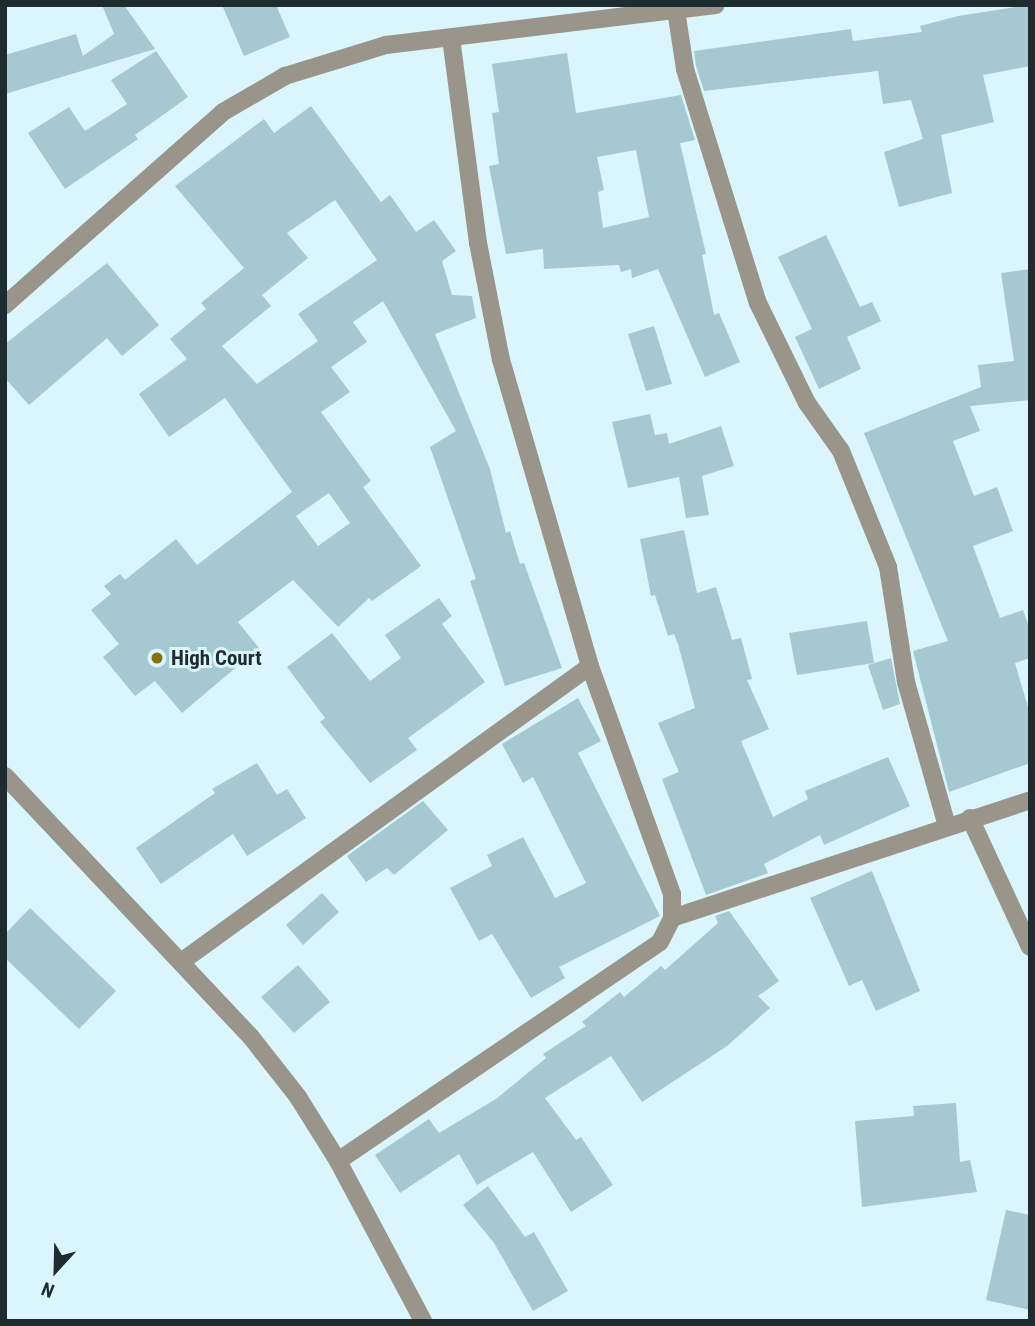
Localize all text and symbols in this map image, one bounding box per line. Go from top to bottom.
place label: High Court [171,645,262,671]
marker: High Court [149,650,165,666]
north arrow [21,1235,91,1305]
text: N [38,1277,58,1303]

